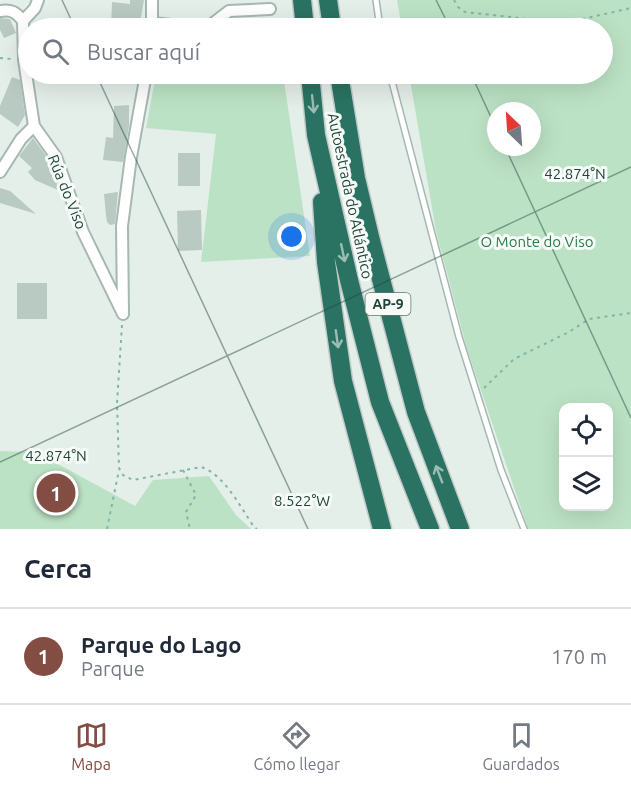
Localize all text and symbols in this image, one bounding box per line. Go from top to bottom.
search box [18,18,613,84]
icon: search [39,35,72,68]
text: Buscar aquí [87,39,200,64]
one-way arrow [308,94,319,114]
north arrow [487,102,541,156]
street label: Autoestrada do Atlántico [325,111,376,280]
street label: Rúa do Viso [45,152,90,232]
text: 42.874°N [544,165,606,182]
your location [277,222,306,251]
park label: O Monte do Viso [481,233,593,250]
one-way arrow [337,244,349,263]
road number: AP-9 [366,293,410,315]
one-way arrow [332,329,343,349]
map controls [559,403,613,511]
button: locate [559,403,613,457]
text: 42.874°N [25,447,87,464]
button: layers [559,457,613,511]
one-way arrow [433,465,444,484]
pin: 1 [36,470,76,516]
text: 8.522°W [274,492,330,509]
text: Cerca [24,554,92,583]
text: Parque do Lago [81,632,241,657]
text: 1 [38,645,49,668]
text: 170 m [551,645,607,668]
text: Parque [81,657,145,680]
tab: Mapa [71,719,111,773]
tab: Cómo llegar [253,719,340,773]
tab: Guardados [483,719,560,773]

